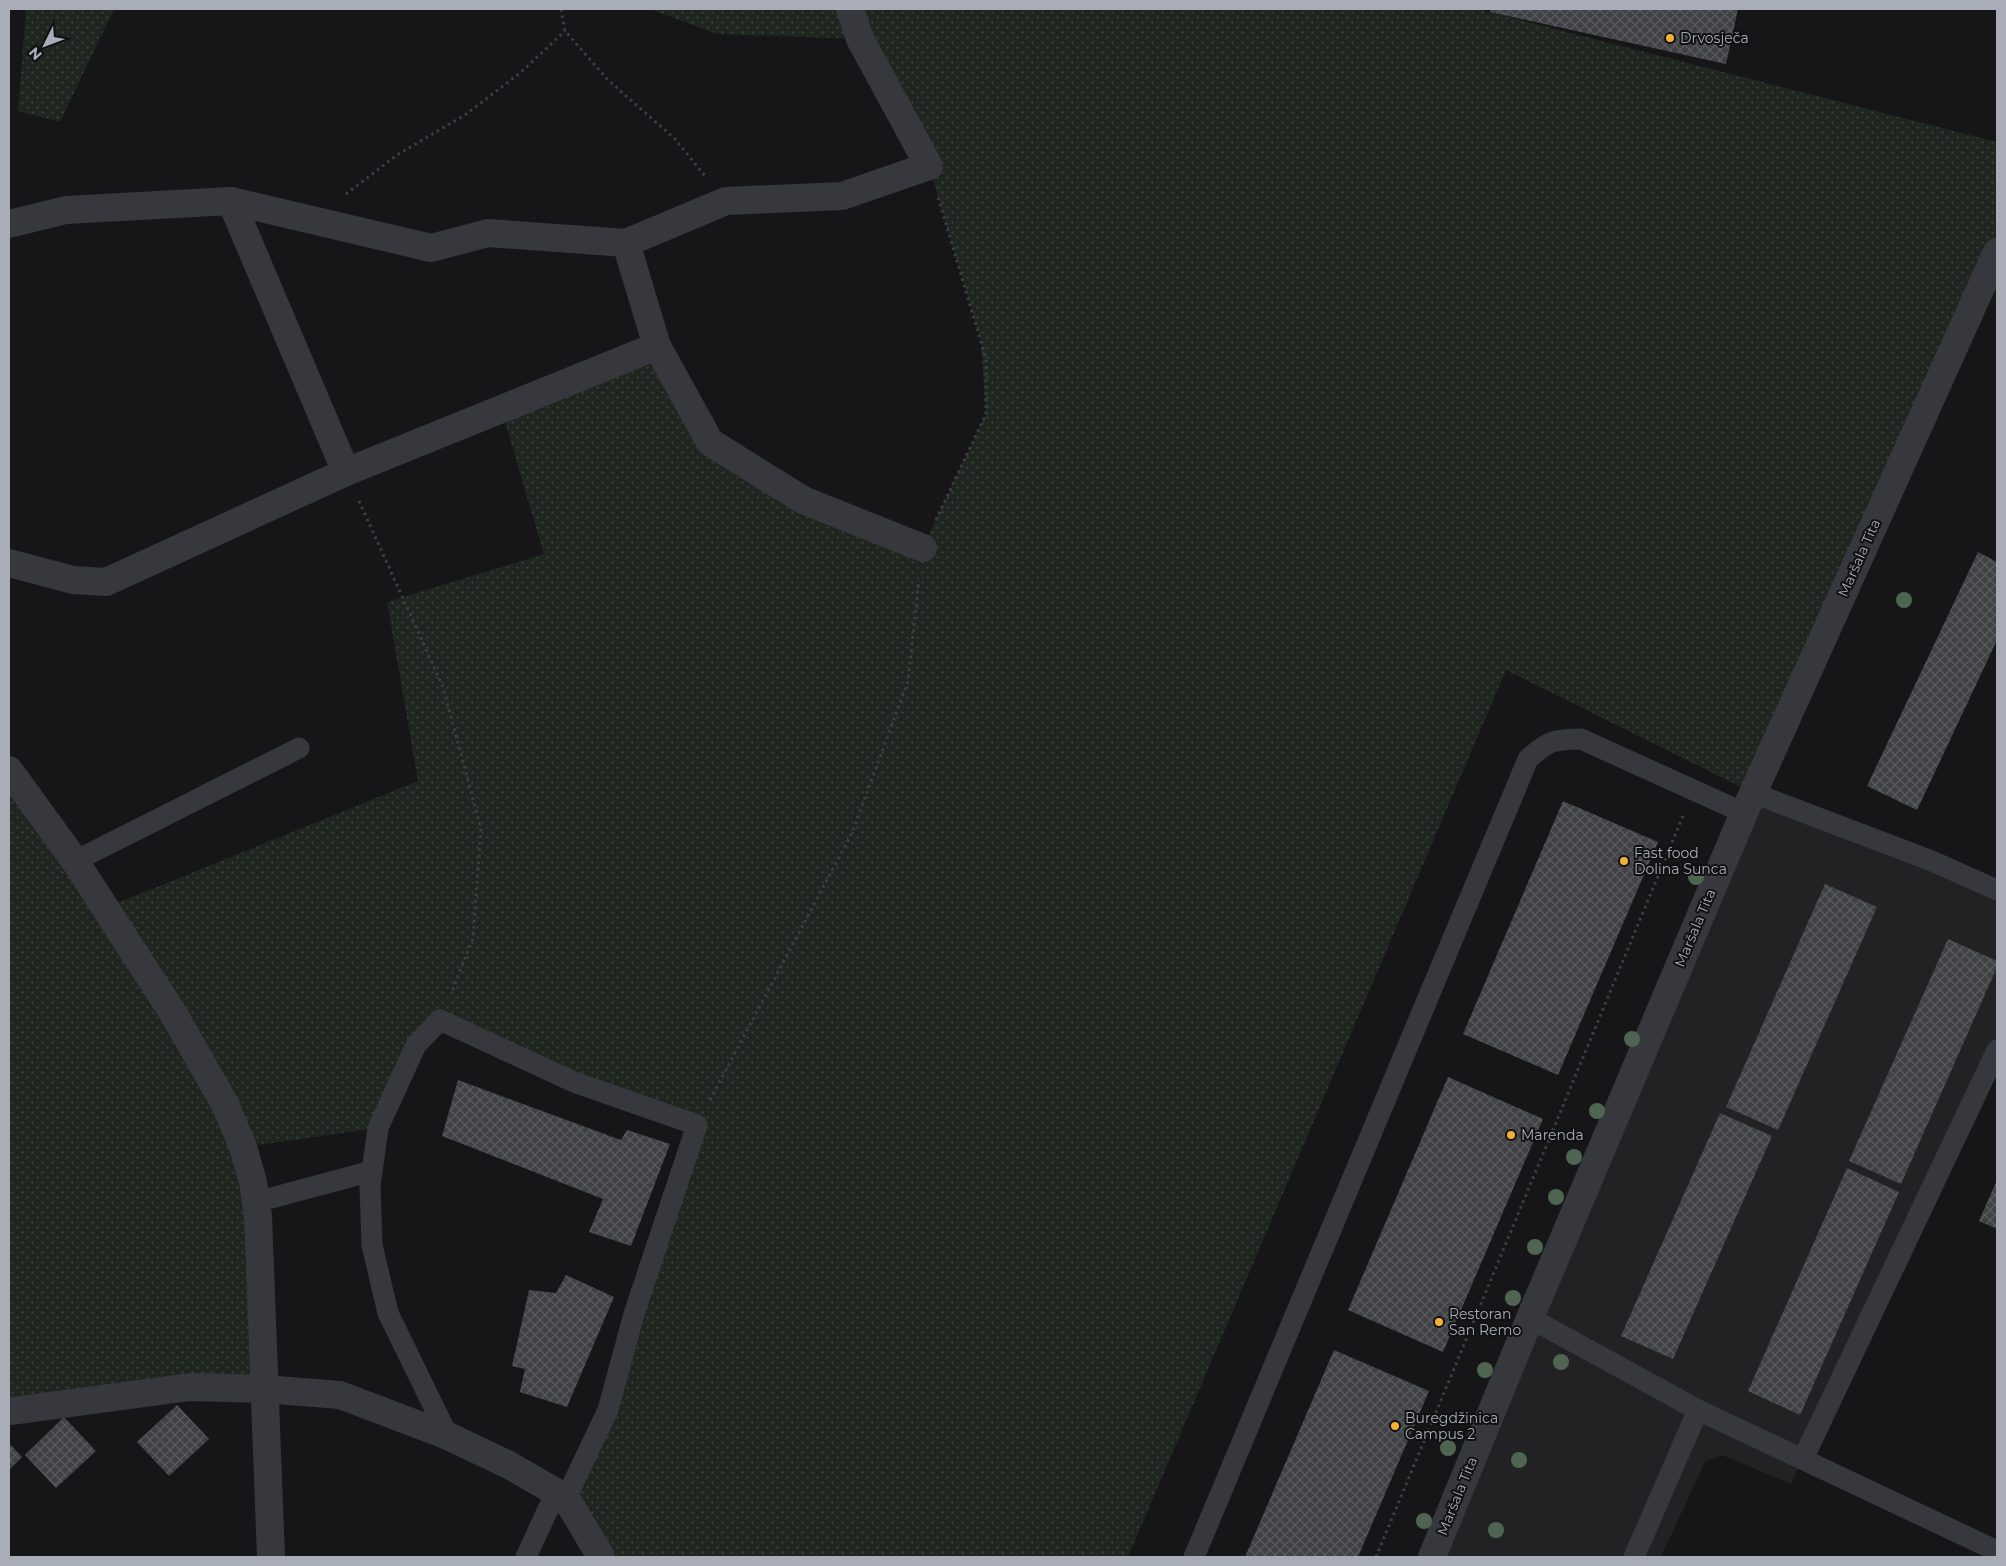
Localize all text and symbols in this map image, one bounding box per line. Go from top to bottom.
north arrow [20,20,70,70]
place label: Drvosječa [1680,29,1749,47]
marker: Drvosječa [1664,32,1676,44]
text: N [25,43,46,64]
street label: Maršala Tita [1834,516,1884,600]
place label: Fast food Dolina Sunca [1634,844,1727,878]
marker: Fast food Dolina Sunca [1618,855,1630,867]
street label: Maršala Tita [1670,886,1720,970]
place label: Marenda [1521,1126,1584,1144]
marker: Marenda [1505,1129,1517,1141]
place label: Restoran San Remo [1449,1305,1521,1339]
marker: Restoran San Remo [1433,1316,1445,1328]
place label: Buregdžinica Campus 2 [1405,1409,1498,1443]
marker: Buregdžinica Campus 2 [1389,1420,1401,1432]
street label: Maršala Tita [1433,1454,1481,1538]

